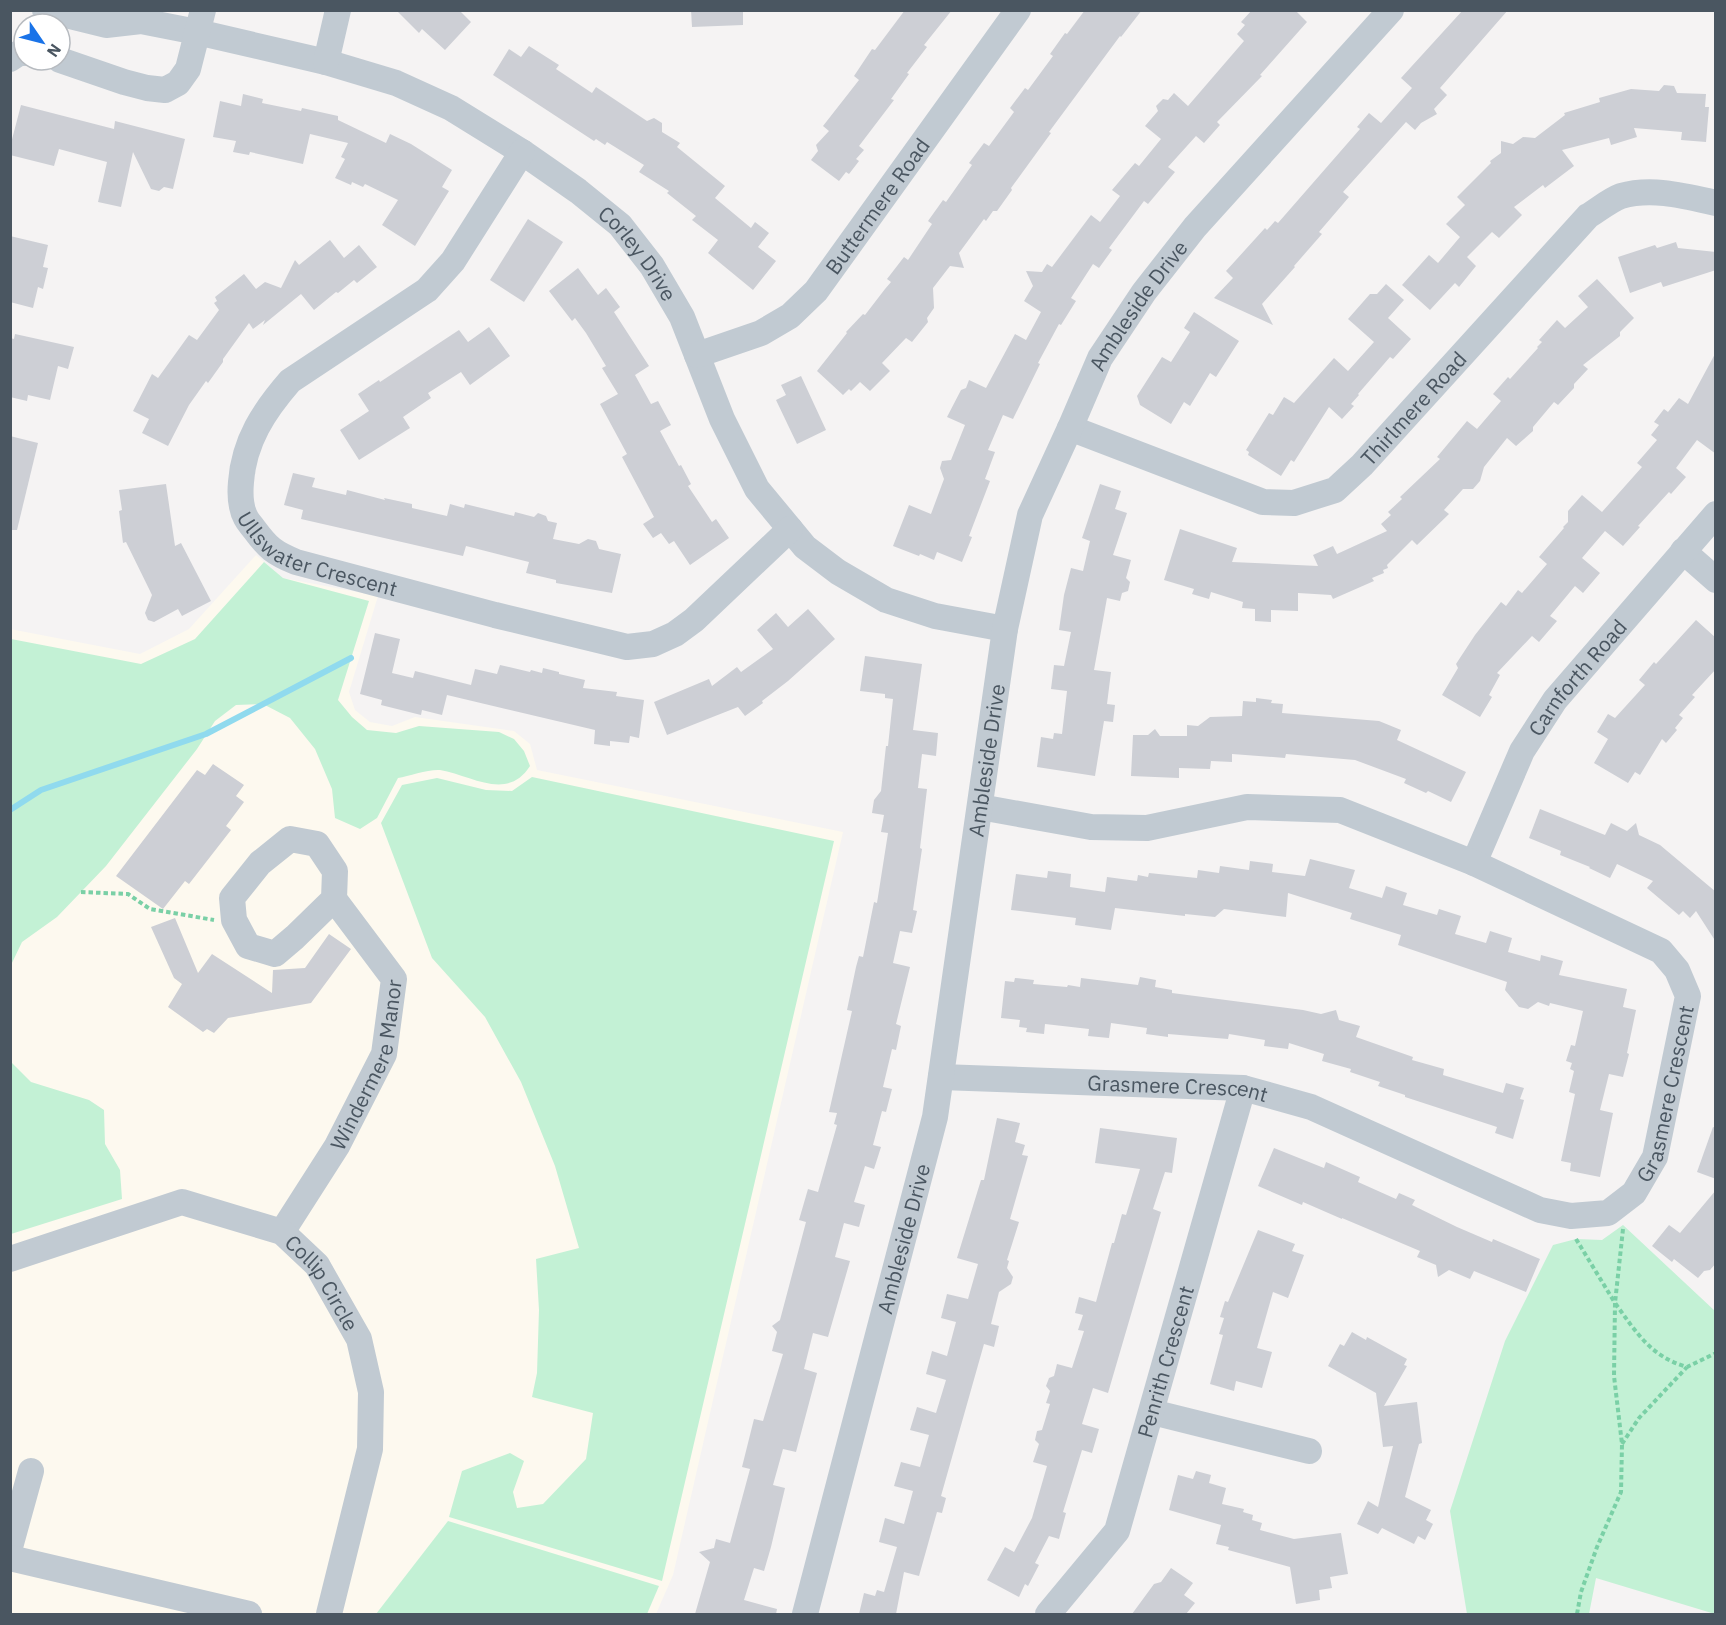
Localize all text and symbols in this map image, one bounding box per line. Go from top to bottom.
north arrow [12,12,72,72]
text: N [43,40,66,61]
street label: Buttermere Road [819,132,936,280]
street label: Corley Drive [593,199,683,306]
street label: Ambleside Drive [1082,234,1194,375]
street label: Thirlmere Road [1354,345,1472,471]
street label: Ullswater Crescent [231,506,400,602]
street label: Carnforth Road [1522,613,1633,741]
street label: Ambleside Drive [961,682,1011,839]
street label: Windermere Manor [323,977,408,1155]
street label: Grasmere Crescent [1629,1003,1700,1187]
street label: Grasmere Crescent [1087,1068,1271,1108]
street label: Ambleside Drive [870,1161,936,1317]
street label: Collip Circle [279,1228,365,1336]
street label: Penrith Crescent [1130,1282,1200,1441]

